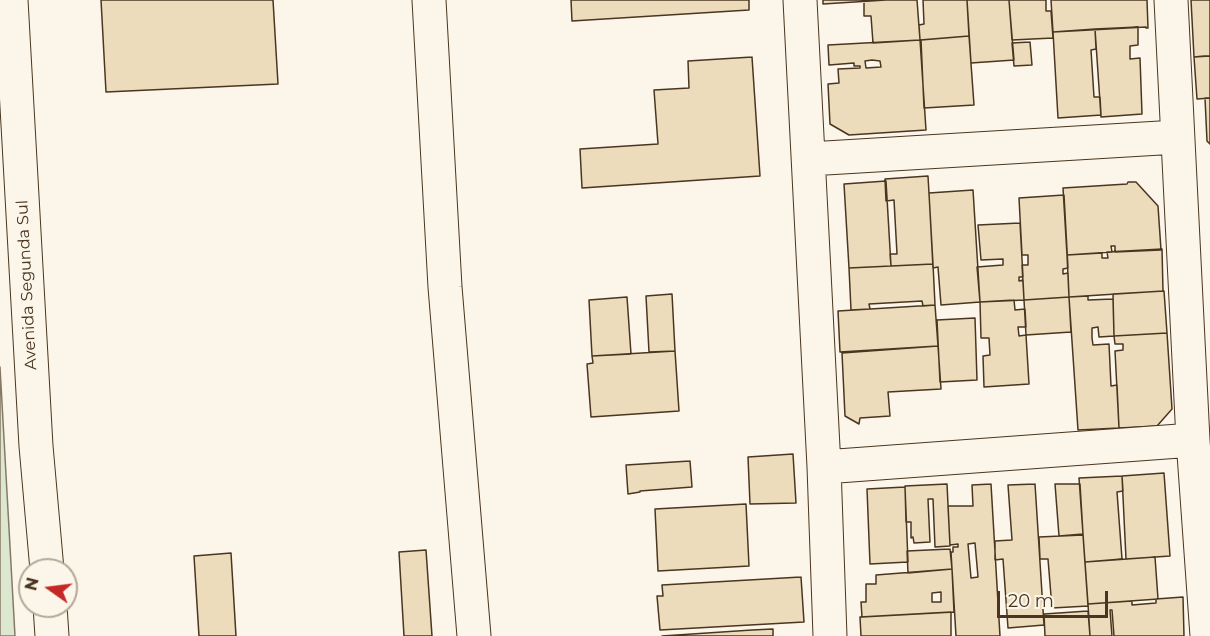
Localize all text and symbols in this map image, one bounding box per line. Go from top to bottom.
street label: Avenida Segunda Sul [13,200,41,370]
north arrow [18,558,78,618]
text: N [21,575,43,593]
scale bar [1000,579,1111,617]
text: 20 m [1008,590,1054,612]

